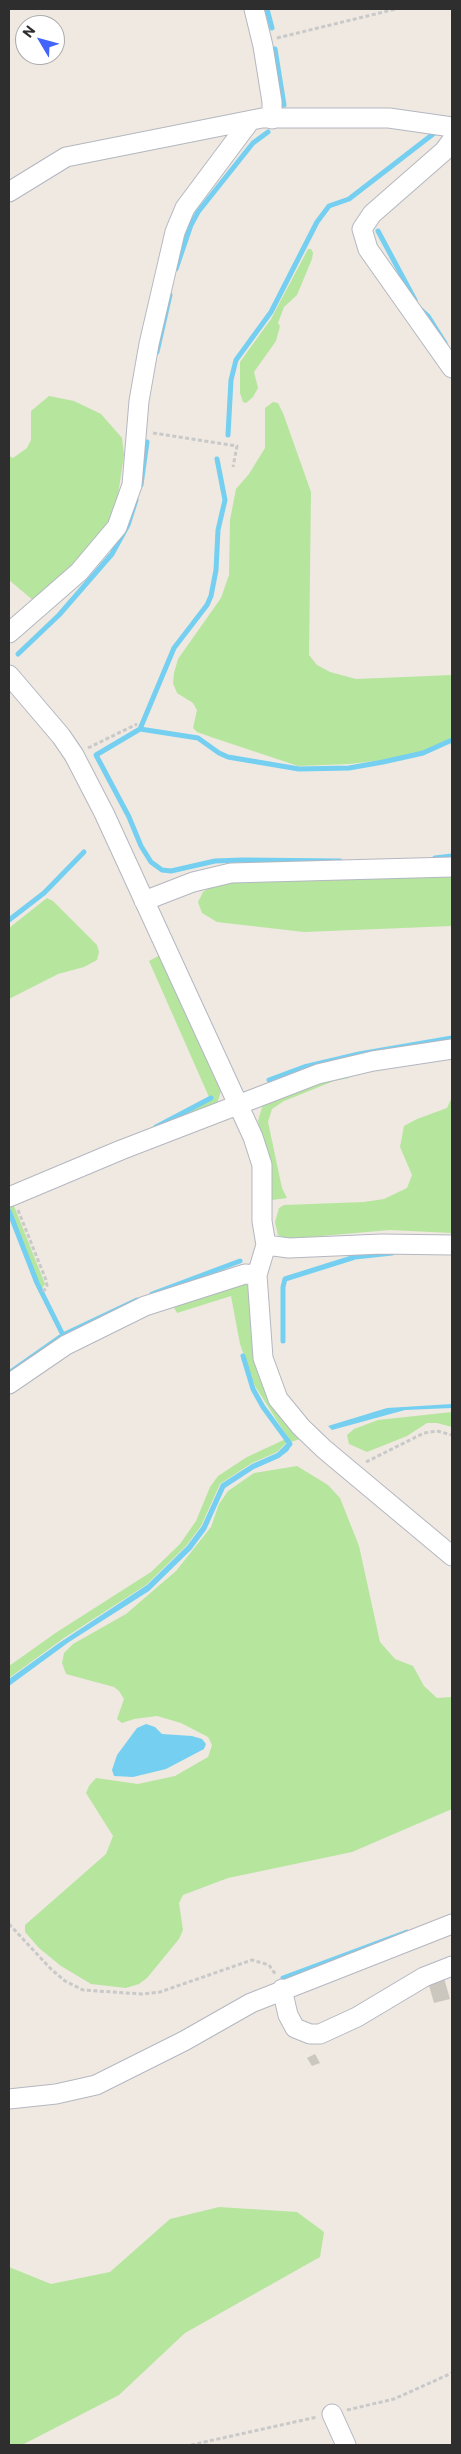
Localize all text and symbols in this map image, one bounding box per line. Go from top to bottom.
north arrow [15,15,65,65]
text: N [18,22,38,41]

